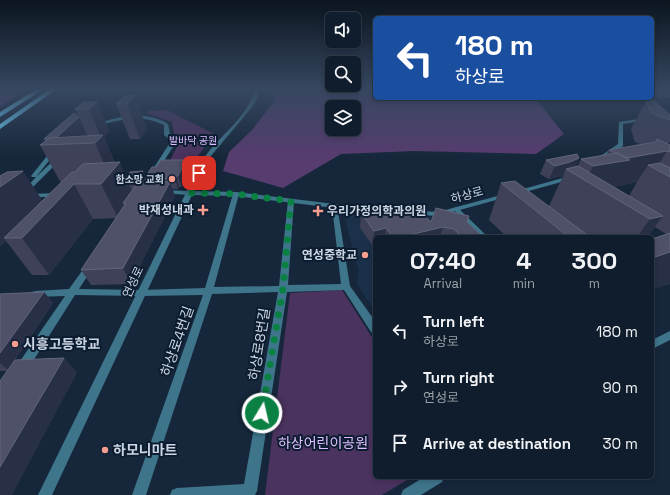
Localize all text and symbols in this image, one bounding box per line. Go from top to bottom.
map controls [325,12,361,136]
button: sound [325,12,361,48]
text: 180 m [455,27,534,63]
icon: left [389,32,441,84]
button: search [325,56,361,92]
text: 하상로 [455,65,505,88]
button: layers [325,100,361,136]
park label: 발바닥 공원 [169,134,217,147]
pin [182,156,216,190]
icon: arrive [188,162,210,184]
place label: 한소망 교회 [115,173,164,186]
marker: 한소망 교회 [167,174,177,184]
street label: 하상로 [449,183,485,207]
place label: 박재성내과 [139,202,194,218]
place label: 우리가정의학과의원 [327,203,426,219]
marker: 박재성내과 [197,204,209,216]
marker: 우리가정의학과의원 [312,205,324,217]
text: 07:40 [410,245,476,276]
text: 4 [516,245,531,276]
text: 300 [572,245,617,276]
place label: 연성중학교 [302,247,357,263]
marker: 연성중학교 [360,250,370,260]
street label: 연성로 [119,264,147,300]
text: Arrival [423,275,462,292]
text: min [513,275,535,292]
text: m [589,275,600,292]
street label: 하상로4번길 [157,303,197,379]
street label: 하상로8번길 [244,306,274,382]
text: Turn left [423,312,485,331]
icon: left [389,320,411,342]
text: 180 m [596,322,638,341]
text: 하상로 [423,333,459,350]
place label: 시흥고등학교 [23,335,100,353]
marker: 시흥고등학교 [10,339,20,349]
text: Turn right [423,368,494,387]
icon: right [389,376,411,398]
text: 90 m [602,378,638,397]
text: 연성로 [423,389,459,406]
position arrow [241,392,283,434]
icon: arrive [389,432,411,454]
park label: 하상어린이공원 [278,434,368,452]
text: Arrive at destination [423,434,571,453]
text: 30 m [603,434,638,453]
place label: 하모니마트 [113,441,178,459]
marker: 하모니마트 [100,445,110,455]

